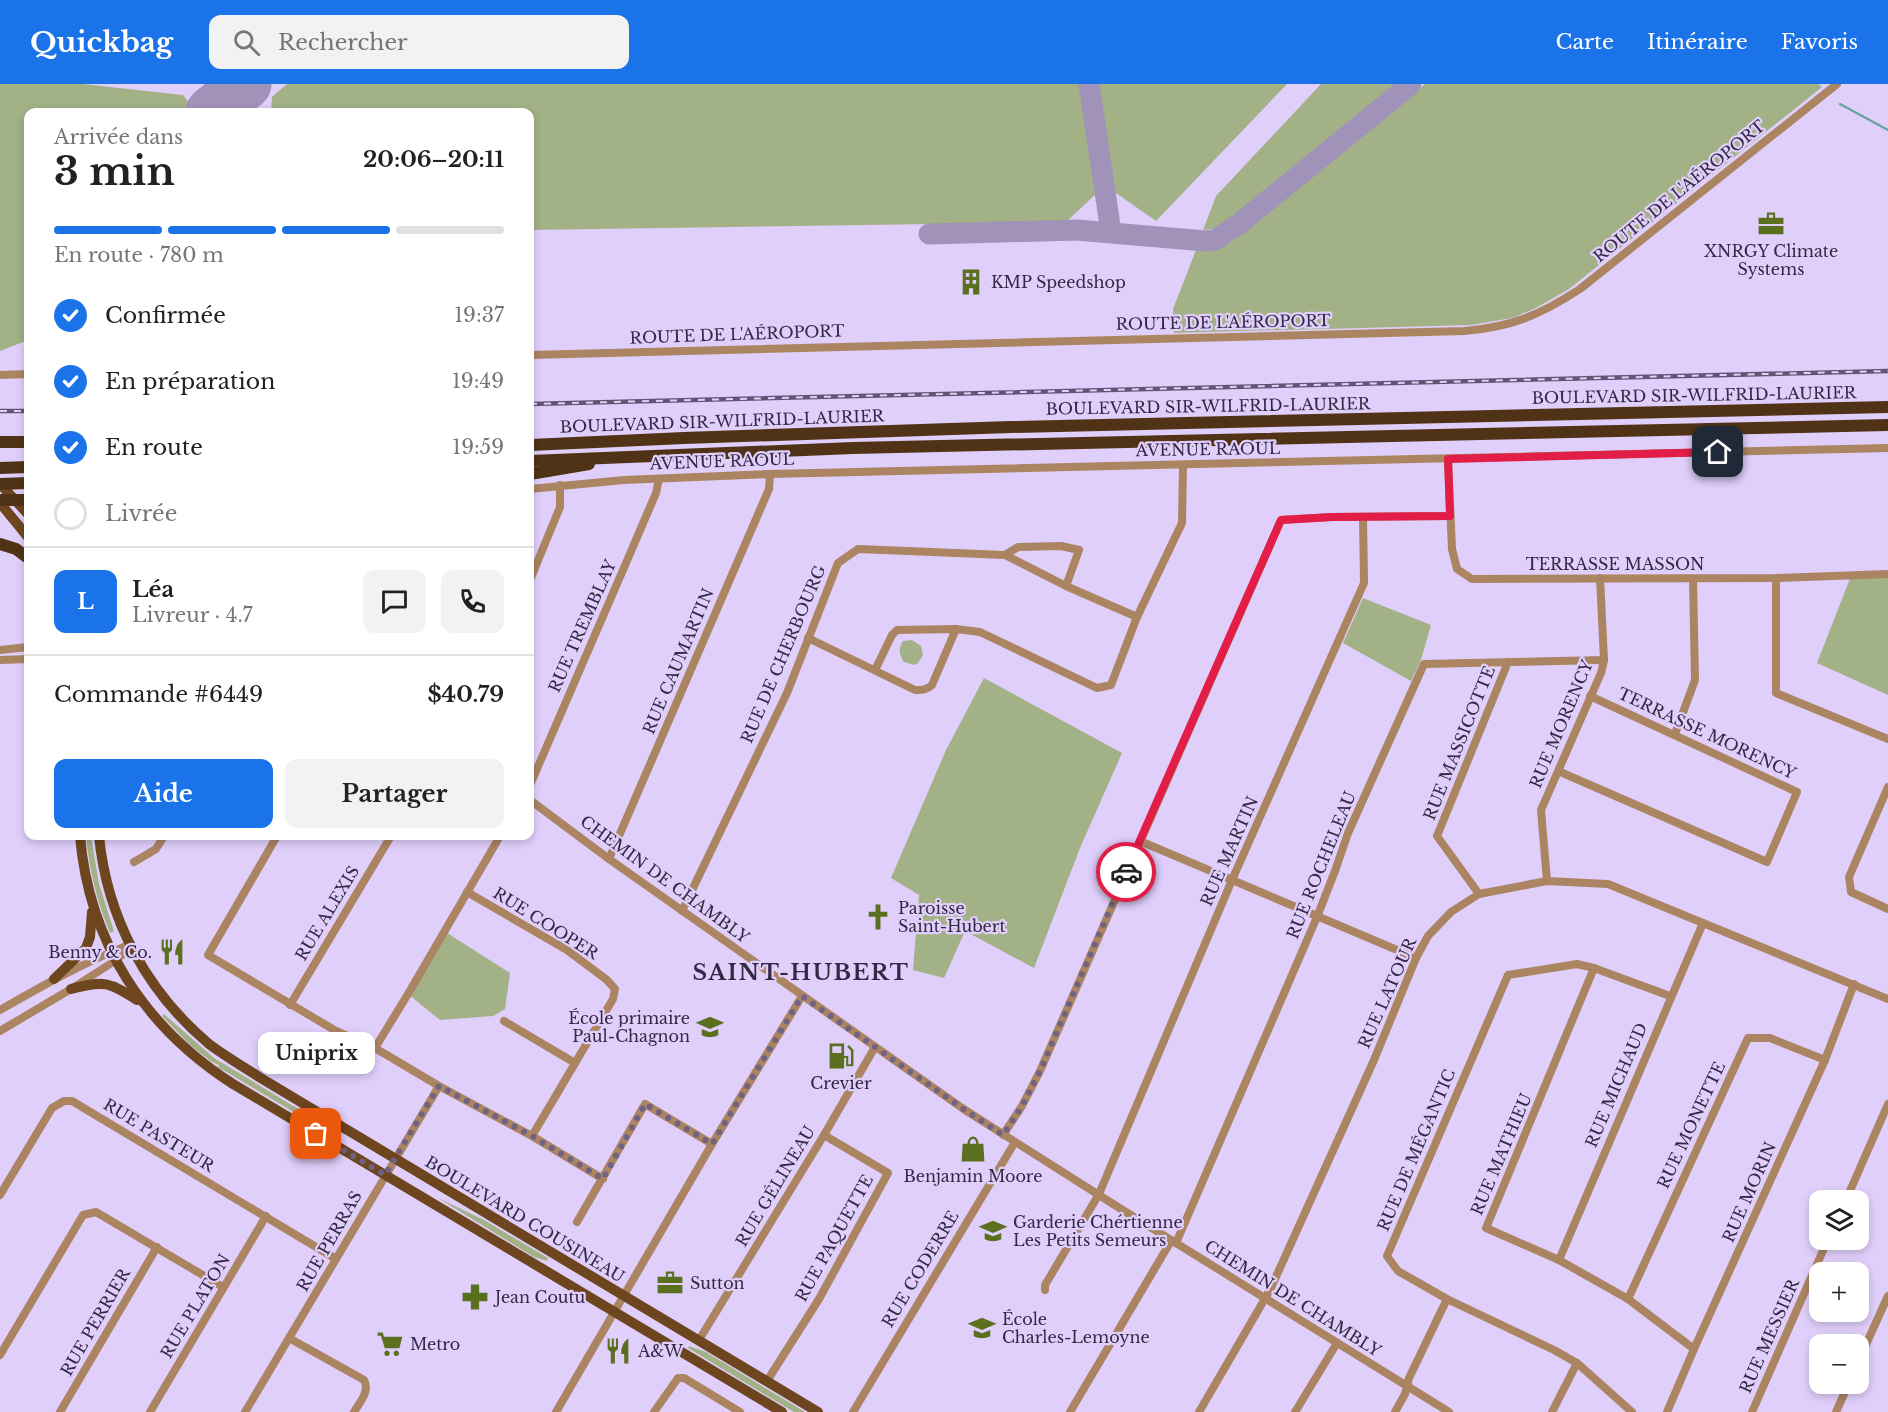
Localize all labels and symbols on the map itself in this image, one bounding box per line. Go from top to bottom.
street label: ROUTE DE L'AÉROPORT [1589,116,1769,266]
office icon: XNRGY Climate Systems [1756,209,1786,239]
place label: XNRGY Climate Systems [1704,241,1838,279]
building icon: KMP Speedshop [956,267,986,297]
place label: KMP Speedshop [991,272,1126,292]
street label: ROUTE DE L'AÉROPORT [1115,310,1331,334]
street label: ROUTE DE L'AÉROPORT [629,320,845,348]
street label: BOULEVARD SIR-WILFRID-LAURIER [1532,382,1858,408]
street label: BOULEVARD SIR-WILFRID-LAURIER [1046,393,1372,419]
street label: BOULEVARD SIR-WILFRID-LAURIER [559,405,886,437]
pin [1692,426,1743,477]
street label: AVENUE RAOUL [1135,438,1281,460]
street label: AVENUE RAOUL [648,448,795,474]
street label: TERRASSE MASSON [1526,554,1704,574]
street label: RUE TREMBLAY [544,556,620,695]
street label: RUE DE CHERBOURG [736,562,830,746]
street label: RUE CAUMARTIN [638,585,718,737]
street label: RUE MORENCY [1525,657,1597,791]
street label: RUE MASSICOTTE [1419,663,1499,823]
street label: TERRASSE MORENCY [1615,683,1799,783]
street label: RUE ROCHELEAU [1282,788,1360,942]
street label: RUE MARTIN [1196,793,1262,909]
street label: CHEMIN DE CHAMBLY [577,811,754,947]
courier [1096,842,1156,902]
street label: RUE ALEXIS [291,862,363,964]
street label: RUE COOPER [490,883,604,964]
place label: Paroisse Saint-Hubert [898,898,1005,936]
church icon: Paroisse Saint-Hubert [863,902,893,932]
street label: RUE LATOUR [1354,933,1421,1051]
restaurant icon: Benny & Co. [157,937,187,967]
place label: Benny & Co. [48,942,152,962]
district label: SAINT-HUBERT [693,959,909,986]
place label: École primaire Paul-Chagnon [568,1008,690,1046]
school or university icon: École primaire Paul-Chagnon [695,1012,725,1042]
street label: RUE MICHAUD [1581,1020,1651,1150]
callout: Uniprix [258,1032,374,1074]
fuel station icon: Crevier [826,1041,856,1071]
street label: RUE MONETTE [1653,1058,1729,1192]
street label: RUE DE MÉGANTIC [1373,1066,1459,1234]
place label: Crevier [810,1073,872,1093]
street label: RUE MATHIEU [1466,1090,1536,1218]
street label: RUE PASTEUR [100,1094,219,1177]
pin [290,1108,341,1159]
street label: RUE GÉLINEAU [731,1122,819,1250]
shop icon: Benjamin Moore [958,1134,988,1164]
street label: RUE MORIN [1718,1139,1780,1245]
street label: BOULEVARD COUSINEAU [422,1151,629,1287]
place label: Benjamin Moore [904,1166,1043,1186]
street label: RUE PAQUETTE [791,1171,877,1305]
street label: RUE PERRAS [292,1187,366,1295]
street label: RUE CODERRE [877,1207,963,1331]
place label: Garderie Chértienne Les Petits Semeurs [1013,1212,1183,1250]
school or university icon: Garderie Chértienne Les Petits Semeurs [978,1216,1008,1246]
street label: CHEMIN DE CHAMBLY [1201,1235,1385,1361]
street label: RUE PLATON [156,1250,234,1362]
street label: RUE PERRIER [56,1263,135,1379]
office icon: Sutton [655,1268,685,1298]
place label: Sutton [690,1273,745,1293]
street label: RUE MESSIER [1735,1275,1804,1396]
pharmacy icon: Jean Coutu [460,1282,490,1312]
place label: Jean Coutu [493,1287,586,1307]
place label: École Charles-Lemoyne [1002,1309,1150,1347]
school or university icon: École Charles-Lemoyne [967,1313,997,1343]
supermarket icon: Metro [375,1329,405,1359]
place label: Metro [410,1334,460,1354]
restaurant icon: A&W [603,1336,633,1366]
place label: A&W [637,1341,683,1361]

